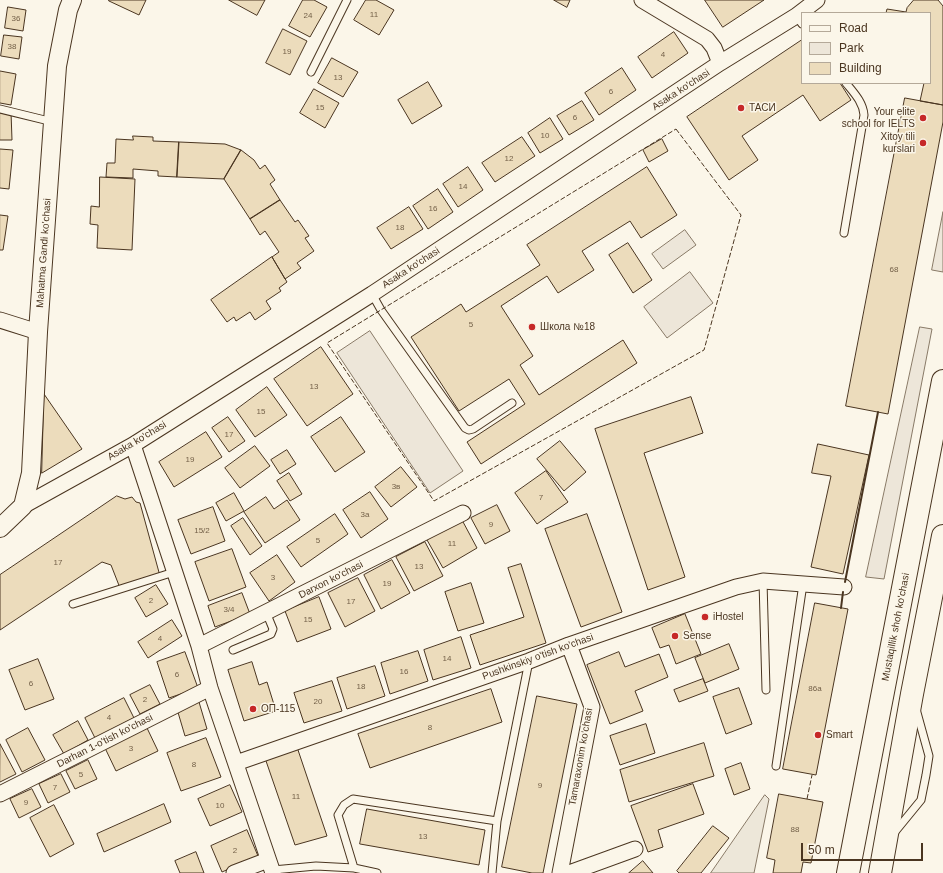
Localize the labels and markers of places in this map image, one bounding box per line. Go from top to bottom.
place label: ТАСИ [749,102,776,114]
marker: ТАСИ [736,103,746,113]
place label: Your elite school for IELTS [842,106,915,130]
marker: Your elite school for IELTS [918,113,928,123]
place label: Xitoy tili kurslari [881,131,915,154]
marker: Xitoy tili kurslari [918,138,928,148]
place label: Школа №18 [540,321,595,333]
marker: Школа №18 [527,322,537,332]
place label: iHostel [713,611,744,623]
marker: iHostel [700,612,710,622]
place label: Sense [683,630,711,642]
marker: Sense [670,631,680,641]
place label: ОП-115 [261,703,295,715]
marker: ОП-115 [248,704,258,714]
place label: Smart [826,729,853,741]
marker: Smart [813,730,823,740]

